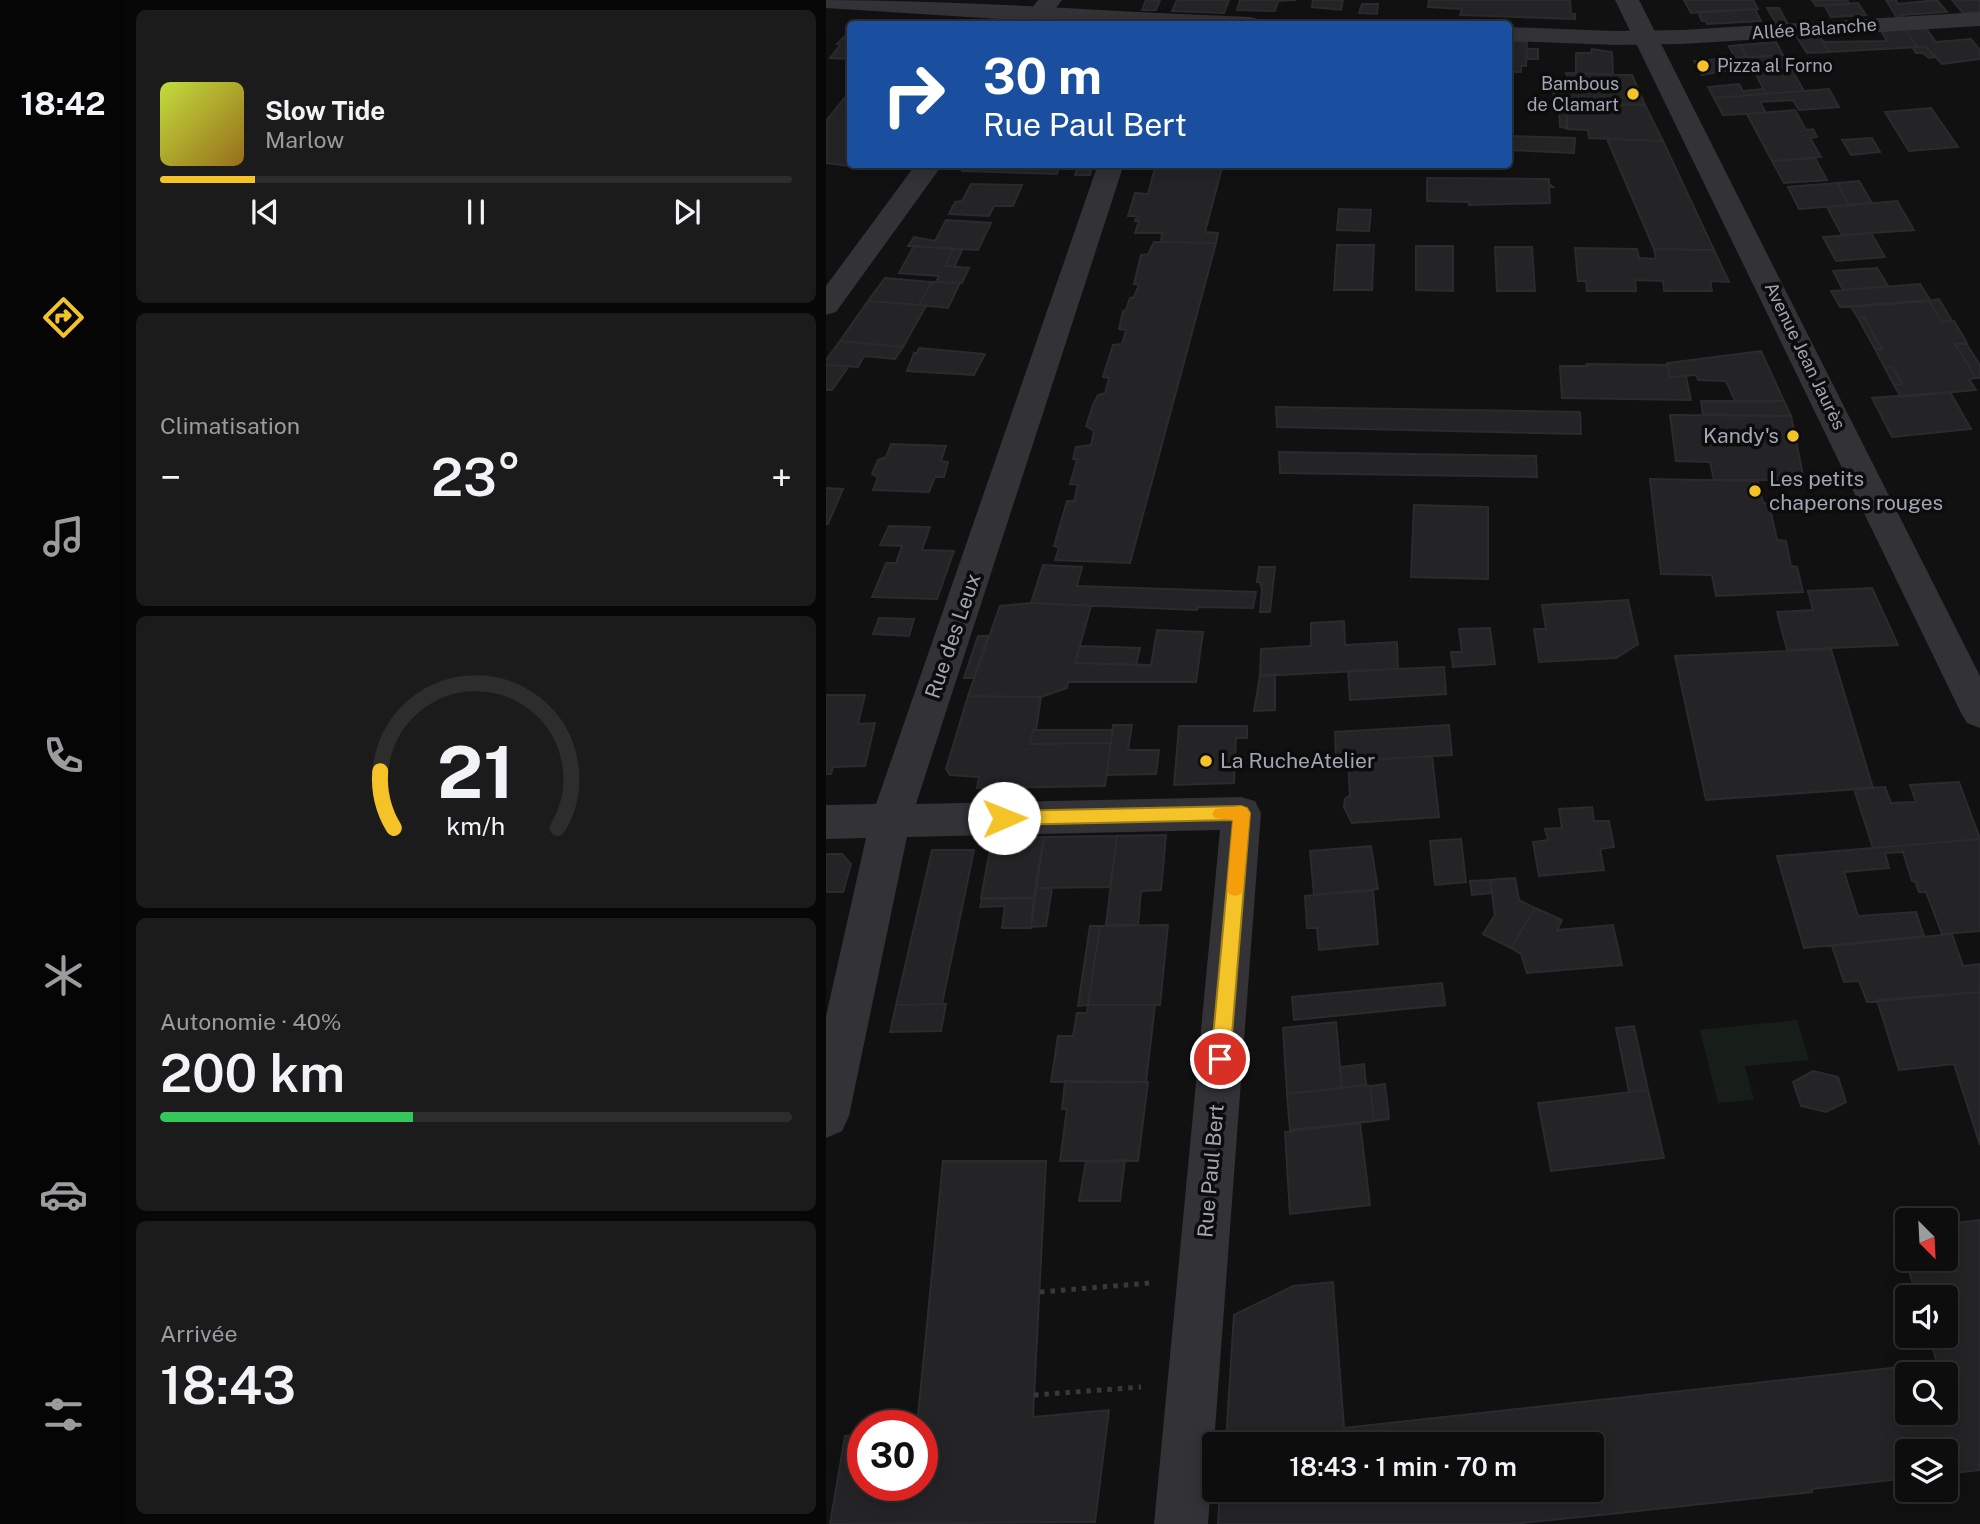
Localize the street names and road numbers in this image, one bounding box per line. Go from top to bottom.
street label: Allée Balanche [1751,14,1877,43]
street label: Avenue Jean Jaurès [1761,279,1850,433]
street label: Rue des Leux [919,570,986,702]
street label: Rue Paul Bert [1192,1103,1229,1239]

